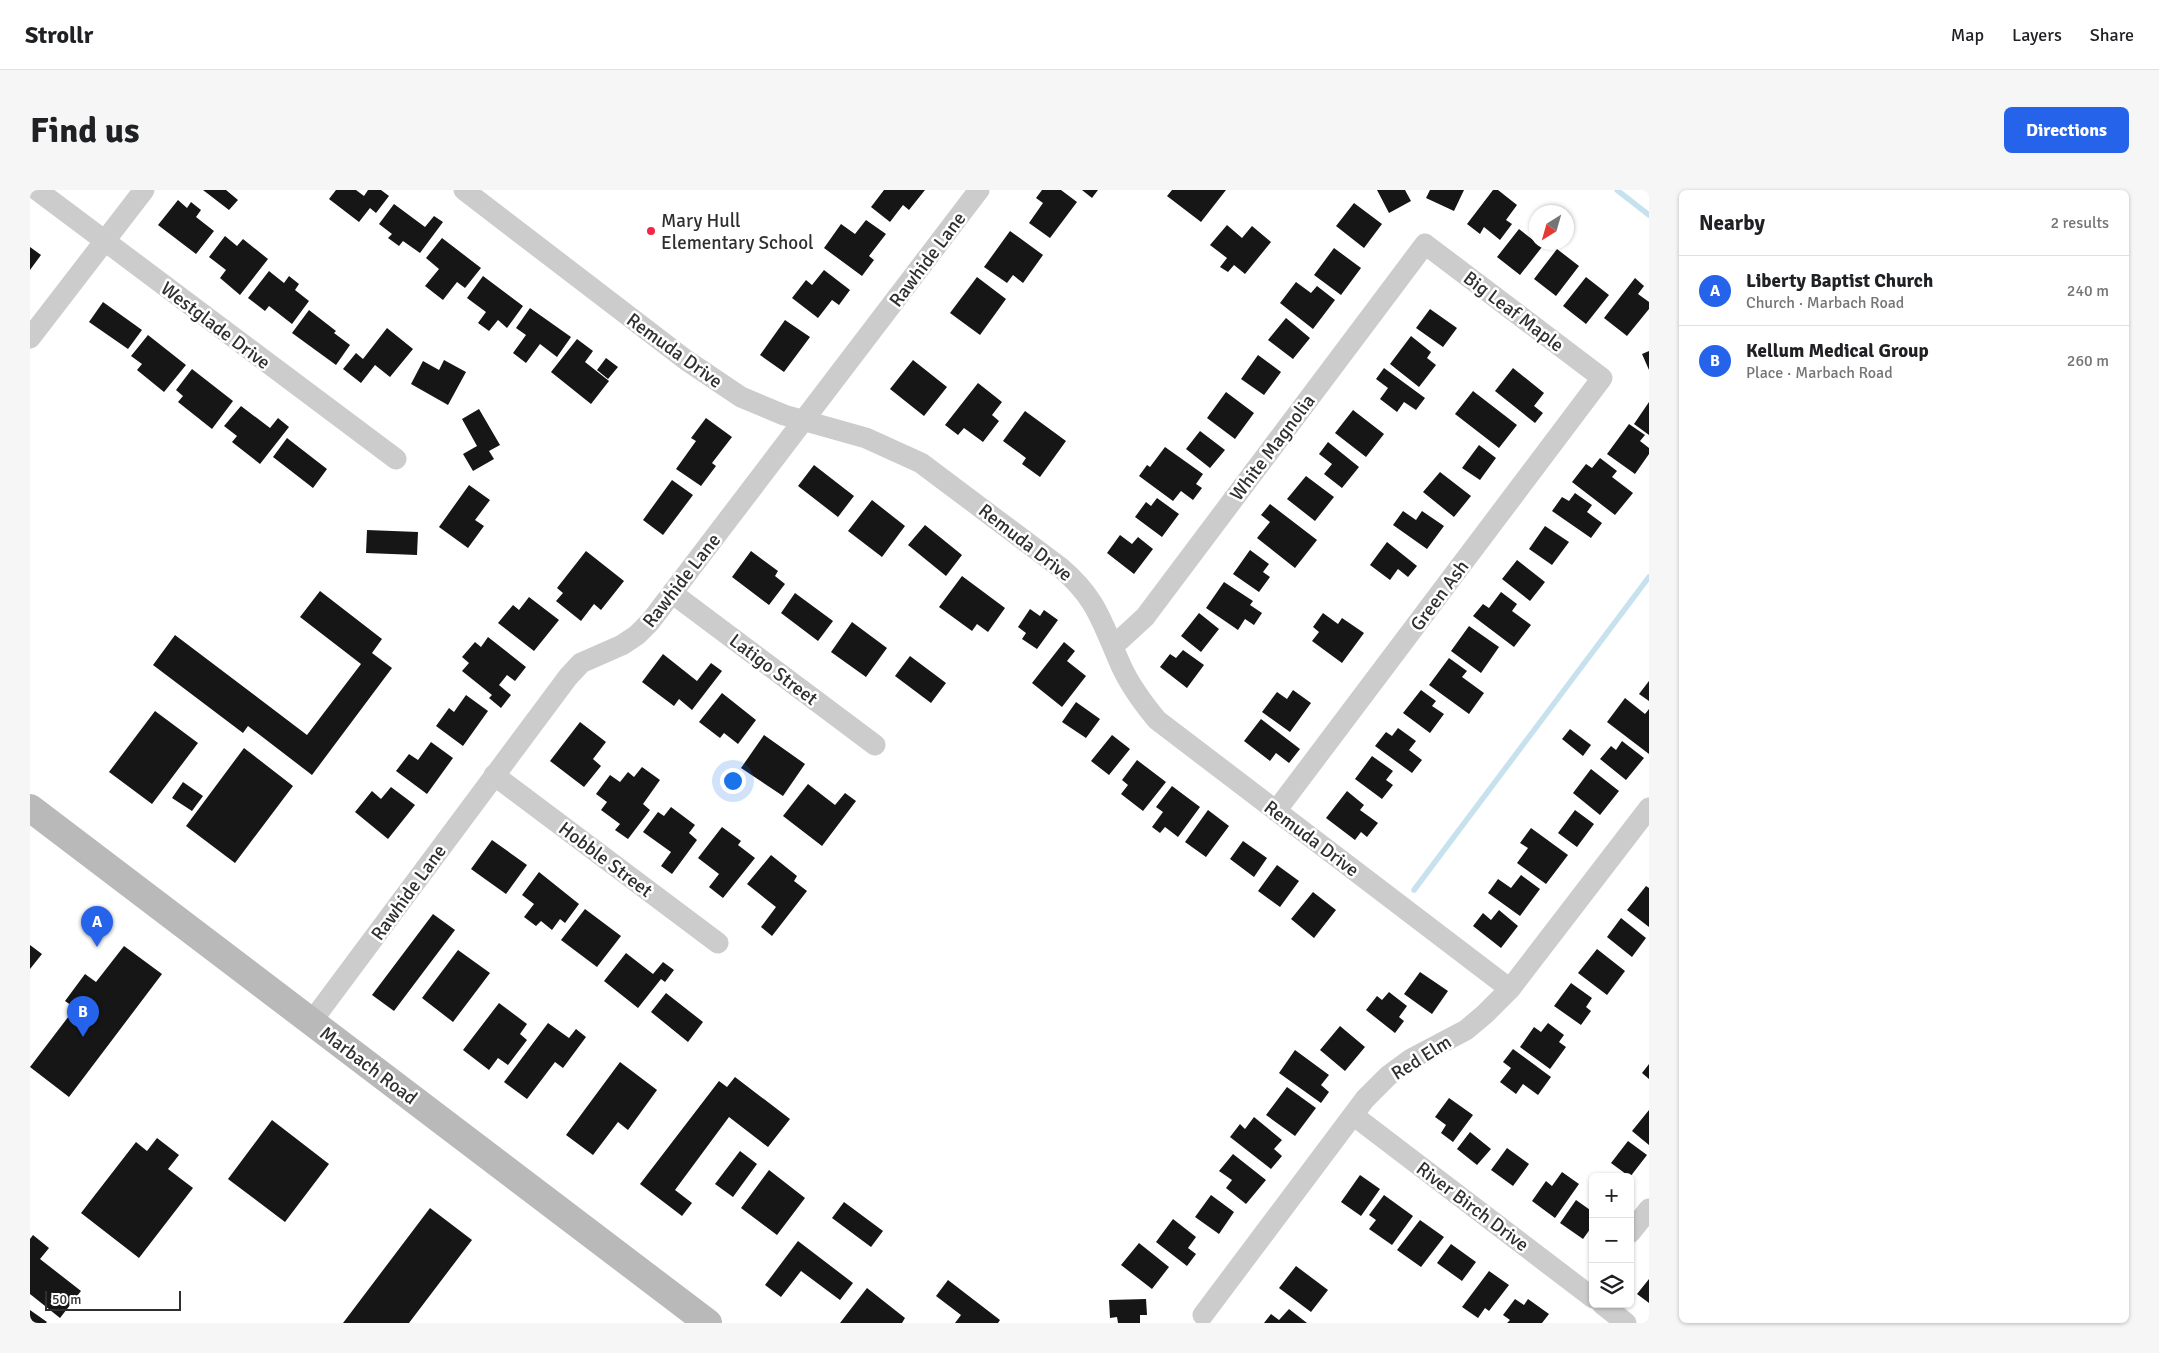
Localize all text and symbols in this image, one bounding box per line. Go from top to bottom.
text: Strollr [25,20,93,50]
text: Map [1951,24,1984,46]
text: Layers [2012,24,2062,46]
text: Share [2090,24,2134,46]
button: Directions [2004,107,2129,153]
text: Find us [30,109,140,152]
north arrow [1529,205,1574,250]
street label: Rawhide Lane [884,207,971,312]
place label: Mary Hull Elementary School [661,209,814,255]
text: Nearby [1699,210,1765,236]
text: 2 results [2050,213,2109,233]
marker: Mary Hull Elementary School [645,225,657,237]
street label: Big Leaf Maple [1458,266,1569,357]
text: Liberty Baptist Church [1746,269,1933,293]
street label: Westglade Drive [156,277,275,375]
text: A [1710,281,1720,301]
text: 240 m [2067,281,2109,301]
text: Church · Marbach Road [1746,293,1904,313]
street label: Remuda Drive [622,308,727,394]
text: Kellum Medical Group [1746,339,1929,363]
text: B [1710,351,1720,371]
text: 260 m [2067,351,2109,371]
text: Place · Marbach Road [1746,363,1893,383]
street label: White Magnolia [1225,390,1321,506]
street label: Remuda Drive [974,499,1077,587]
street label: Rawhide Lane [638,529,726,632]
street label: Green Ash [1405,555,1474,636]
street label: Latigo Street [724,629,823,711]
your location [720,768,746,794]
street label: Remuda Drive [1259,795,1364,882]
street label: Hobble Street [554,817,657,903]
street label: Rawhide Lane [366,840,452,945]
pin: A [81,906,113,947]
pin: B [67,996,99,1037]
street label: Marbach Road [315,1021,422,1110]
street label: Red Elm [1387,1030,1456,1086]
street label: River Birch Drive [1411,1157,1533,1257]
map controls [1589,1173,1634,1308]
button: + [1589,1173,1634,1218]
button: − [1589,1218,1634,1263]
button: layers [1589,1263,1634,1308]
scale bar [45,1288,181,1311]
text: 50 m [52,1291,81,1308]

